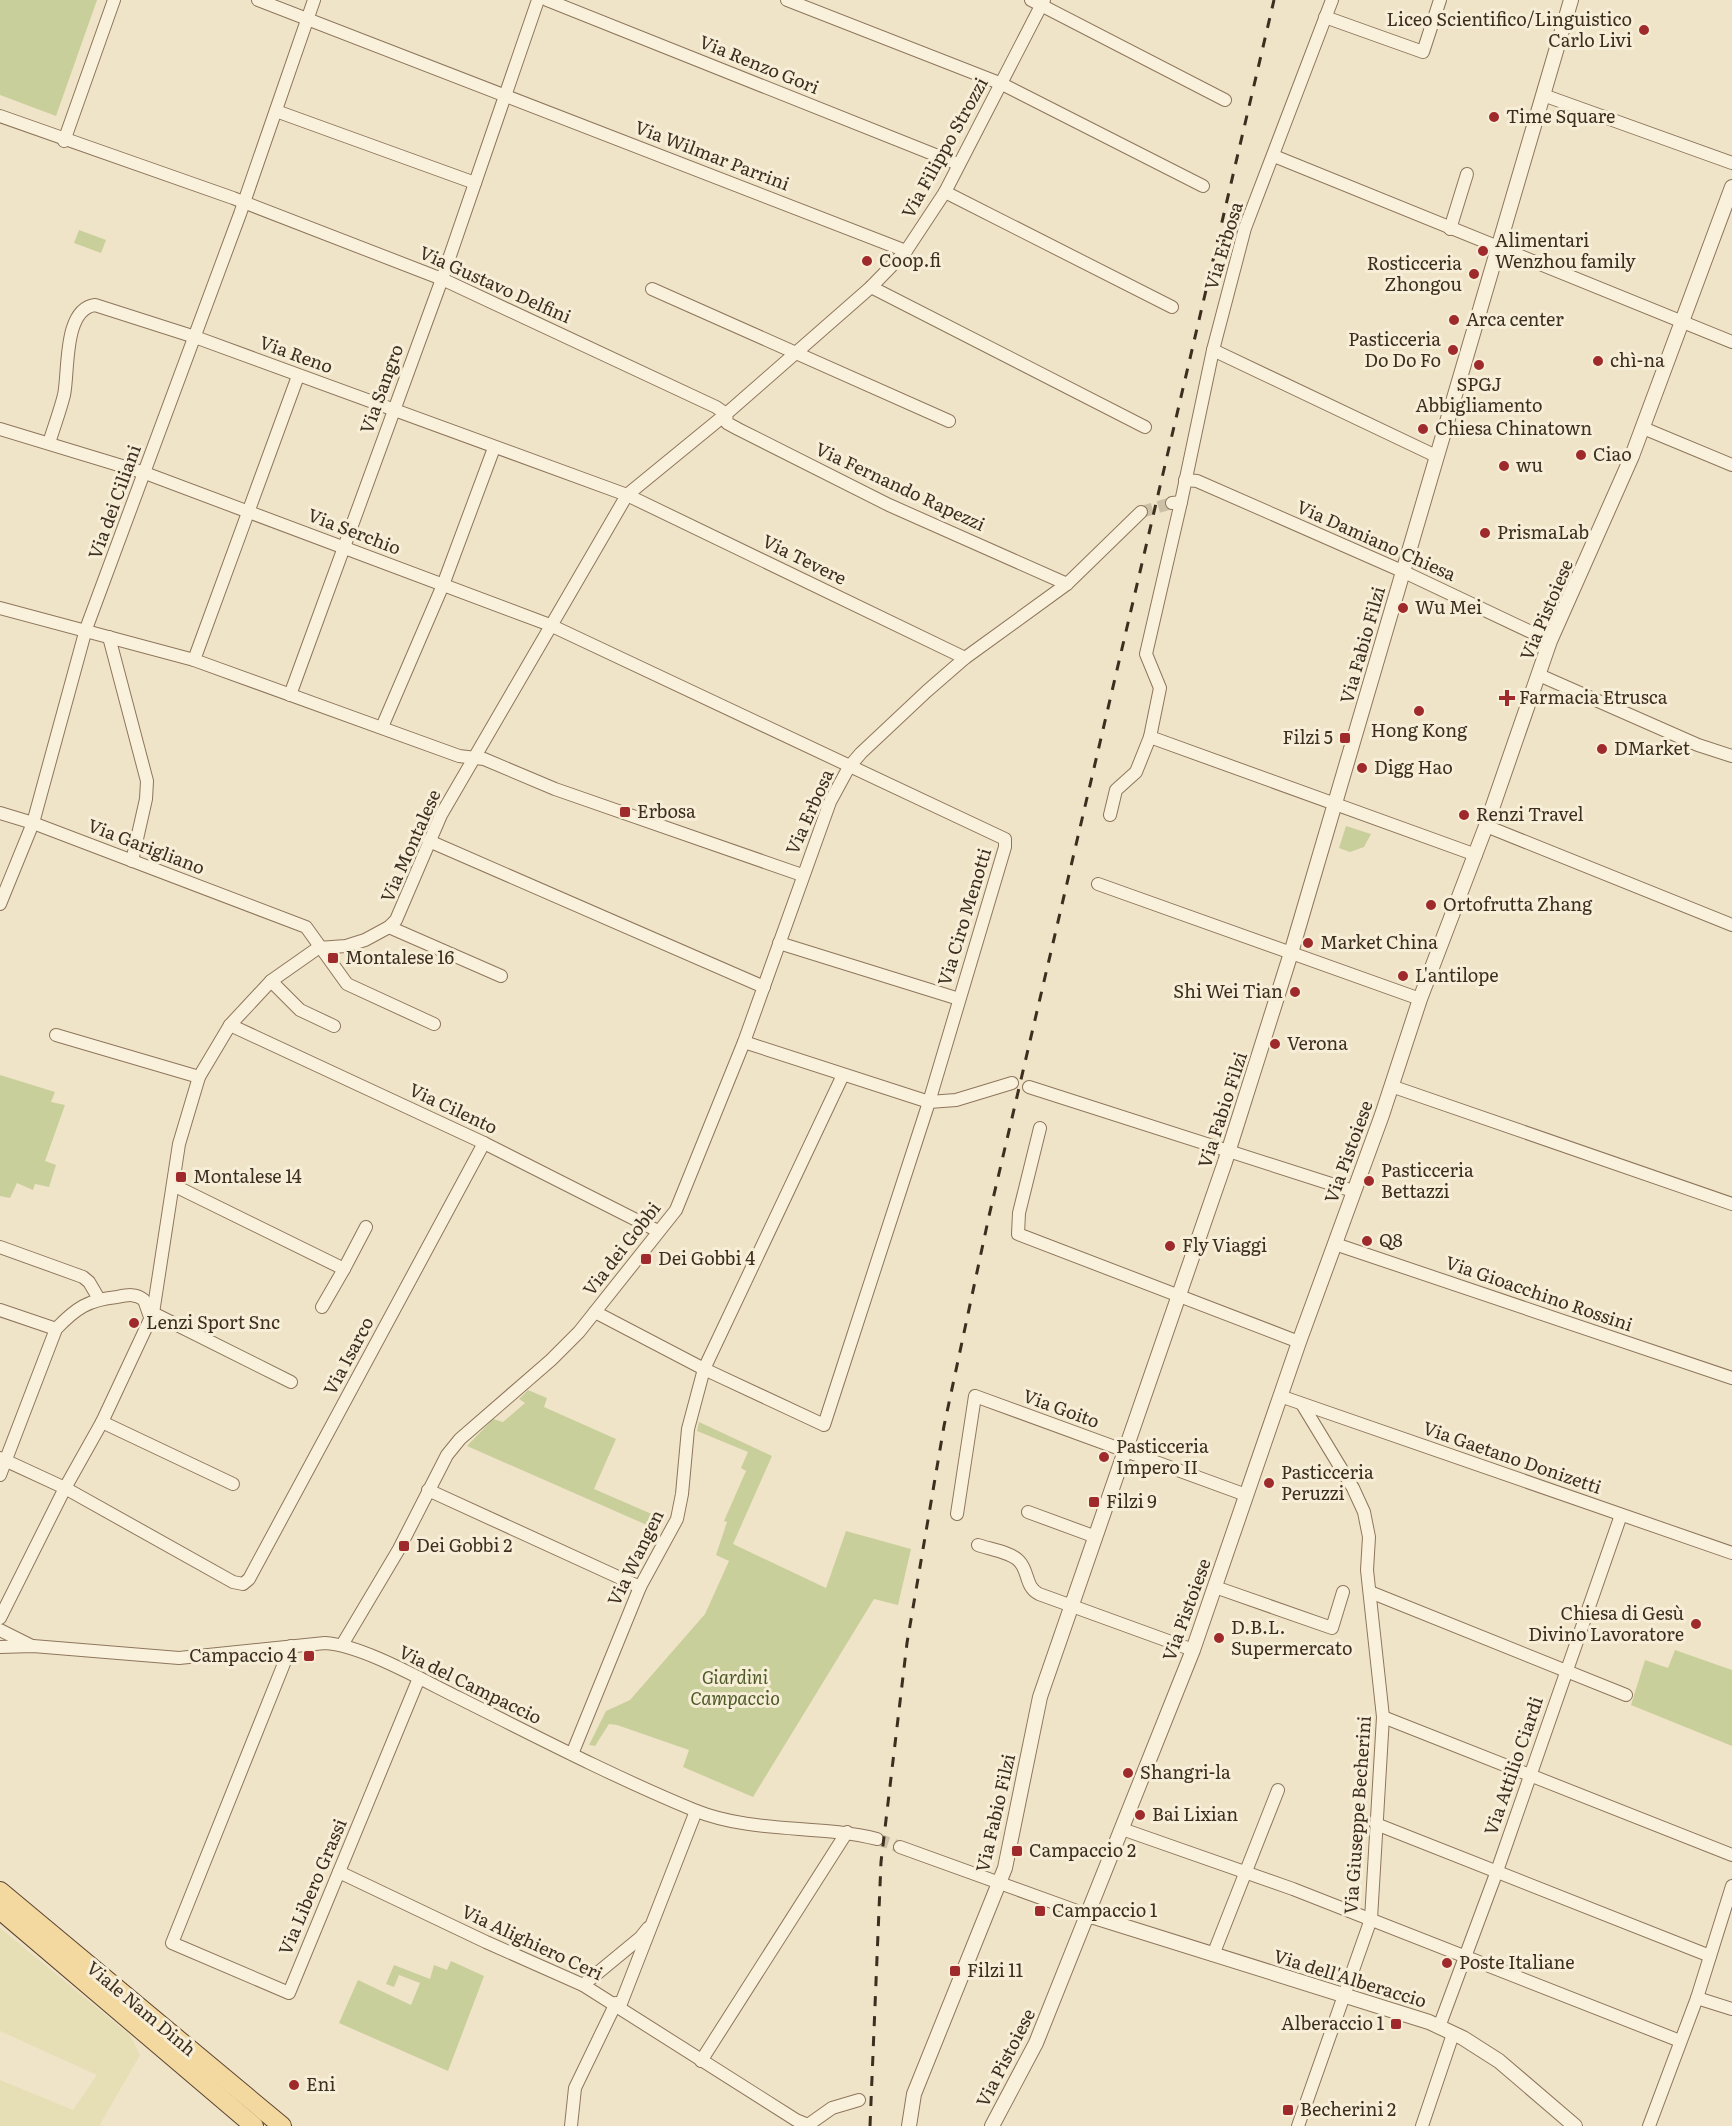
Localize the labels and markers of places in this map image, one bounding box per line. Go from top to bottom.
place label: Liceo Scientifico/Linguistico Carlo Livi [1386,5,1632,53]
marker: Liceo Scientifico/Linguistico Carlo Livi [1637,23,1651,37]
place label: Time Square [1506,102,1615,129]
marker: Time Square [1487,110,1501,124]
place label: Alimentari Wenzhou family [1495,226,1636,274]
marker: Alimentari Wenzhou family [1476,244,1490,258]
place label: Coop.fi [879,246,941,273]
place label: Rosticceria Zhongou [1367,249,1462,297]
marker: Coop.fi [860,254,874,268]
marker: Rosticceria Zhongou [1467,267,1481,281]
place label: Arca center [1466,305,1564,332]
marker: Arca center [1447,313,1461,327]
place label: Pasticceria Do Do Fo [1348,325,1441,373]
marker: Pasticceria Do Do Fo [1446,343,1460,357]
place label: chì-na [1610,346,1665,373]
marker: chì-na [1591,354,1605,368]
marker: SPGJ Abbigliamento [1472,358,1486,372]
place label: SPGJ Abbigliamento [1415,370,1543,418]
place label: Chiesa Chinatown [1435,414,1592,441]
marker: Chiesa Chinatown [1416,422,1430,436]
place label: Ciao [1593,440,1632,467]
marker: Ciao [1574,448,1588,462]
place label: wu [1516,451,1543,478]
marker: wu [1497,459,1511,473]
place label: PrismaLab [1497,518,1589,545]
marker: PrismaLab [1478,526,1492,540]
place label: Wu Mei [1415,593,1482,620]
marker: Wu Mei [1396,601,1410,615]
place label: Farmacia Etrusca [1519,683,1668,710]
marker: Farmacia Etrusca [1500,691,1514,705]
marker: Hong Kong [1412,704,1426,718]
place label: Hong Kong [1371,716,1468,743]
place label: Filzi 5 [1283,723,1333,750]
marker: Filzi 5 [1338,731,1352,745]
place label: DMarket [1614,734,1691,761]
marker: DMarket [1595,742,1609,756]
place label: Digg Hao [1374,753,1453,780]
marker: Digg Hao [1355,761,1369,775]
place label: Erbosa [637,797,696,824]
place label: Renzi Travel [1476,800,1584,827]
marker: Erbosa [618,805,632,819]
marker: Renzi Travel [1457,808,1471,822]
place label: Ortofrutta Zhang [1443,890,1593,917]
marker: Ortofrutta Zhang [1424,898,1438,912]
place label: Market China [1320,928,1438,955]
marker: Market China [1301,936,1315,950]
place label: Montalese 16 [345,943,455,970]
marker: Montalese 16 [326,951,340,965]
place label: L'antilope [1415,961,1499,988]
marker: L'antilope [1396,969,1410,983]
place label: Shi Wei Tian [1173,977,1283,1004]
marker: Shi Wei Tian [1288,985,1302,999]
place label: Verona [1287,1029,1348,1056]
marker: Verona [1268,1037,1282,1051]
place label: Pasticceria Bettazzi [1381,1156,1474,1204]
place label: Montalese 14 [193,1162,302,1189]
marker: Montalese 14 [174,1170,188,1184]
marker: Pasticceria Bettazzi [1362,1174,1376,1188]
place label: Q8 [1379,1226,1403,1253]
place label: Fly Viaggi [1182,1231,1267,1258]
marker: Q8 [1360,1234,1374,1248]
marker: Fly Viaggi [1163,1239,1177,1253]
place label: Dei Gobbi 4 [658,1244,755,1271]
marker: Dei Gobbi 4 [639,1252,653,1266]
place label: Lenzi Sport Snc [146,1308,280,1335]
marker: Lenzi Sport Snc [127,1316,141,1330]
place label: Pasticceria Impero II [1116,1432,1209,1480]
marker: Pasticceria Impero II [1097,1450,1111,1464]
place label: Pasticceria Peruzzi [1281,1458,1374,1506]
marker: Pasticceria Peruzzi [1262,1476,1276,1490]
place label: Filzi 9 [1106,1487,1157,1514]
marker: Filzi 9 [1087,1495,1101,1509]
place label: Dei Gobbi 2 [416,1531,512,1558]
marker: Dei Gobbi 2 [397,1539,411,1553]
place label: Chiesa di Gesù Divino Lavoratore [1528,1599,1684,1647]
place label: D.B.L. Supermercato [1231,1613,1353,1661]
marker: Chiesa di Gesù Divino Lavoratore [1689,1617,1703,1631]
marker: D.B.L. Supermercato [1212,1631,1226,1645]
place label: Campaccio 4 [189,1641,297,1668]
marker: Campaccio 4 [302,1649,316,1663]
place label: Shangri-la [1140,1758,1231,1785]
marker: Shangri-la [1121,1766,1135,1780]
place label: Bai Lixian [1152,1800,1238,1827]
marker: Bai Lixian [1133,1808,1147,1822]
place label: Campaccio 2 [1029,1836,1136,1863]
marker: Campaccio 2 [1010,1844,1024,1858]
place label: Campaccio 1 [1052,1896,1157,1923]
marker: Campaccio 1 [1033,1904,1047,1918]
place label: Poste Italiane [1459,1948,1575,1975]
place label: Filzi 11 [967,1956,1023,1983]
marker: Poste Italiane [1440,1956,1454,1970]
marker: Filzi 11 [948,1964,962,1978]
place label: Alberaccio 1 [1281,2009,1384,2036]
marker: Alberaccio 1 [1389,2017,1403,2031]
place label: Eni [306,2070,335,2097]
marker: Eni [287,2078,301,2092]
place label: Becherini 2 [1300,2095,1396,2122]
marker: Becherini 2 [1281,2103,1295,2117]

